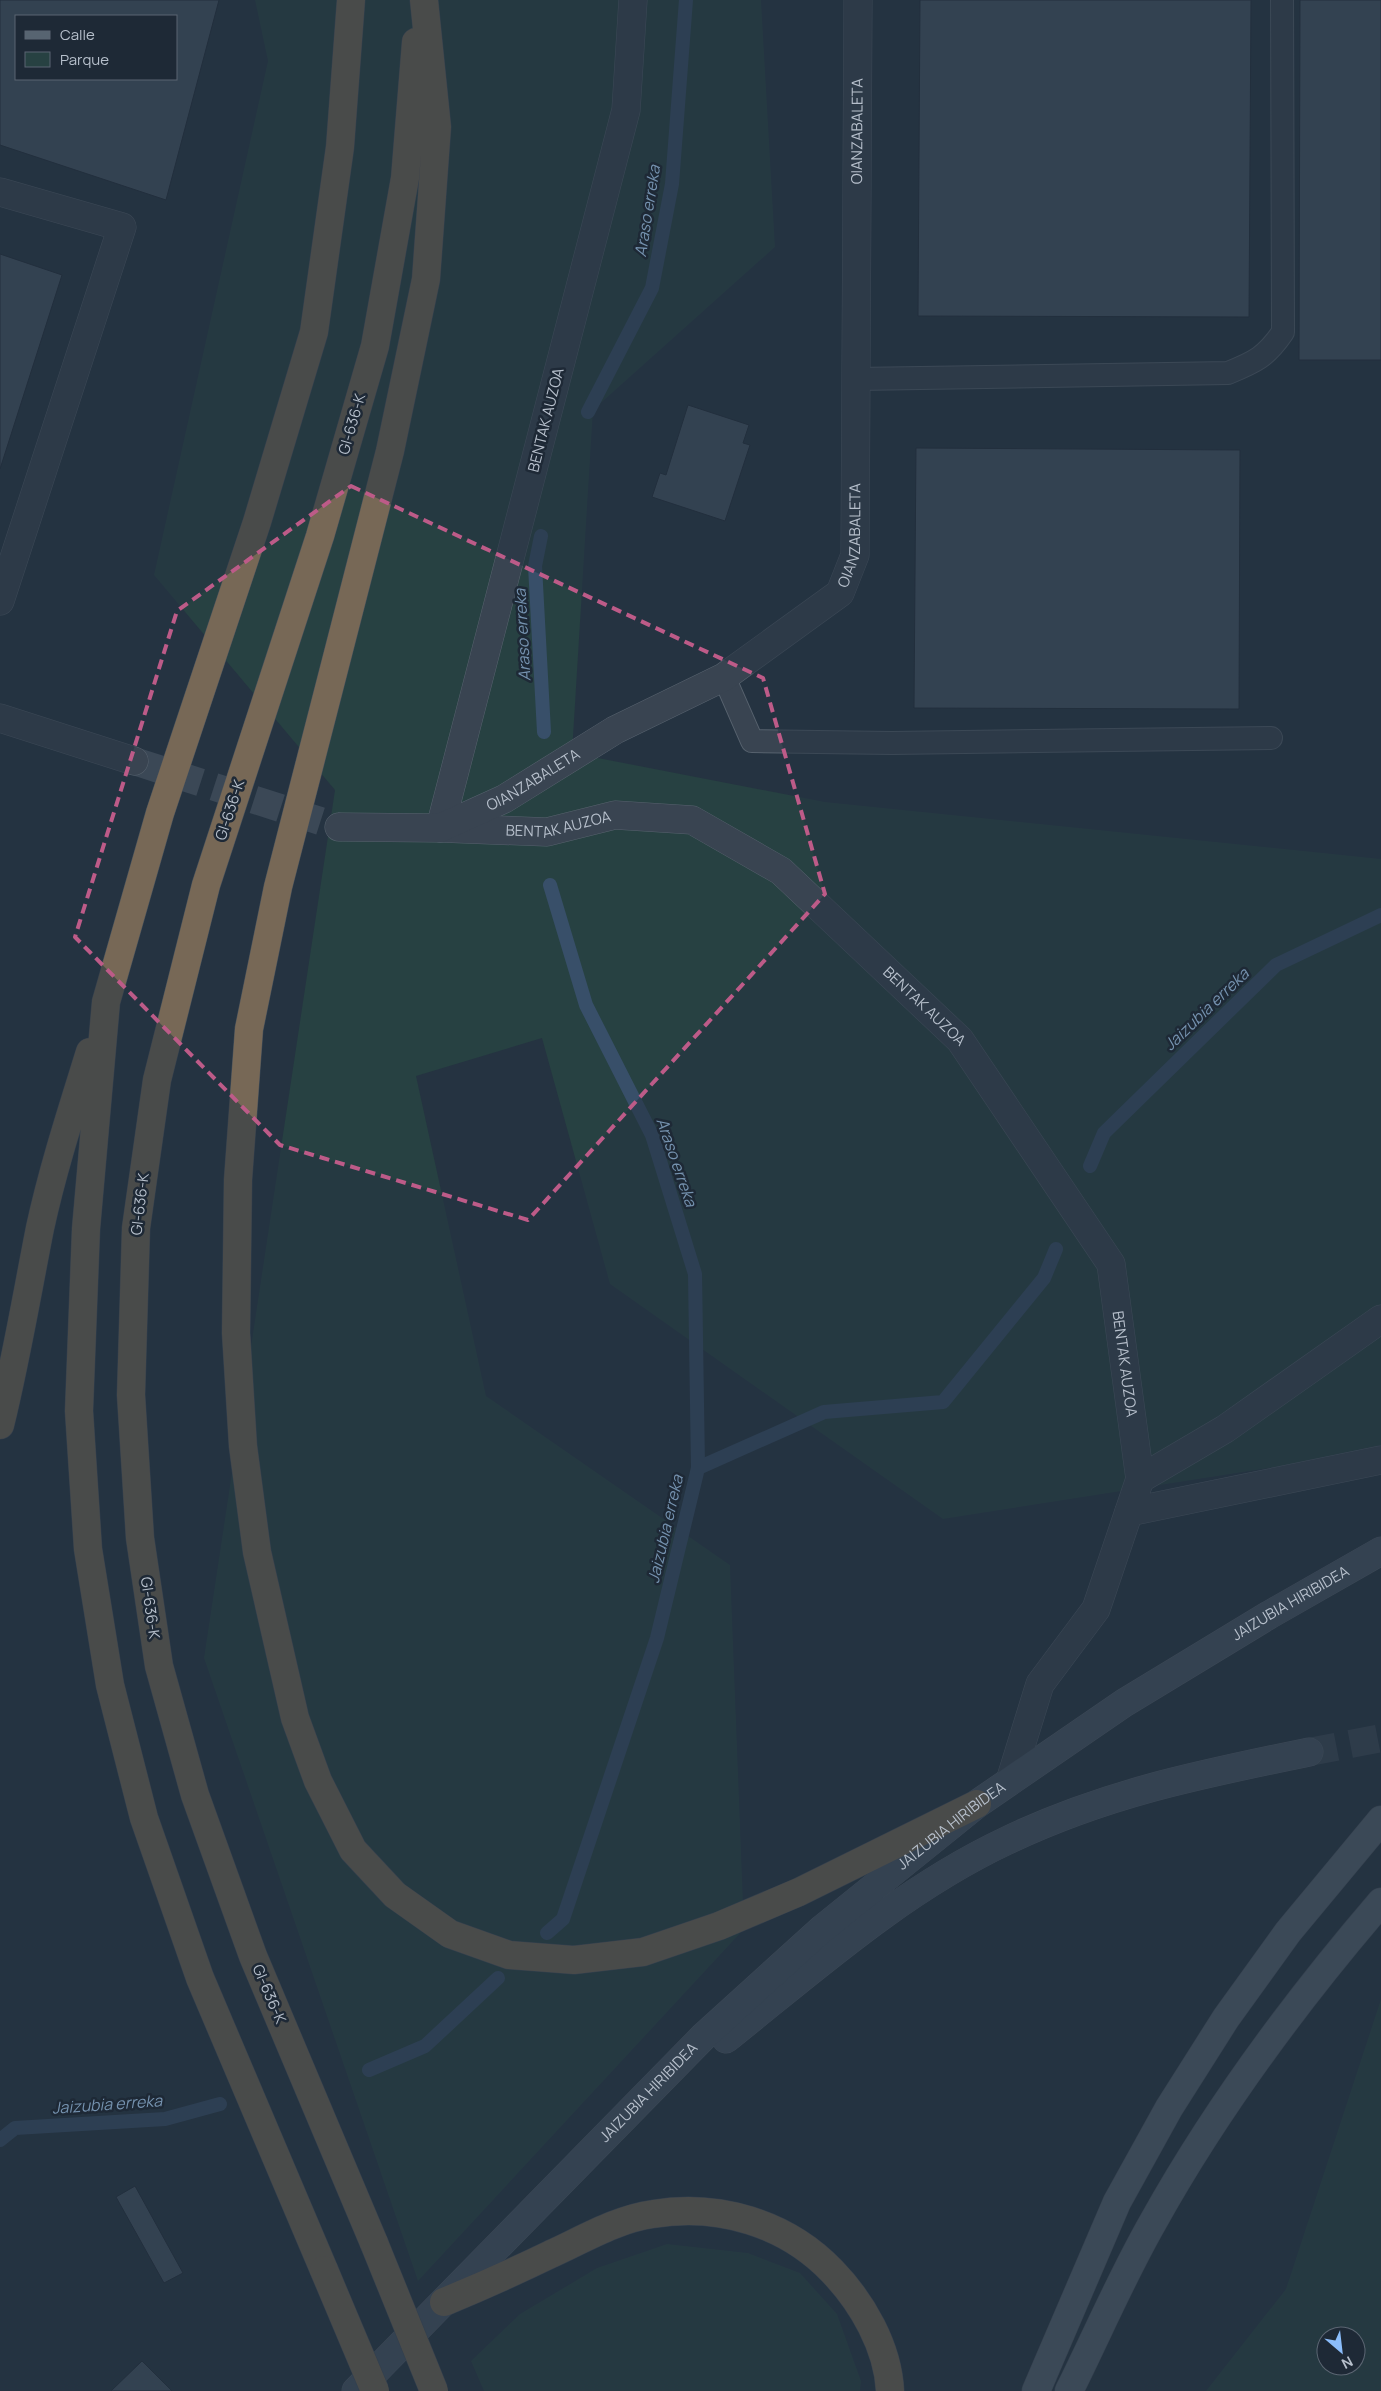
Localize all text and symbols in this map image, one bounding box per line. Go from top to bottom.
legend [15,15,178,80]
text: Calle [60,24,95,45]
text: Parque [60,49,109,70]
street label: OIANZABALETA [846,78,868,184]
water label: Araso erreka [629,163,665,258]
street label: BENTAK AUZOA [522,365,569,474]
street label: GI-636-K [333,391,370,457]
street label: OIANZABALETA [832,483,865,591]
water label: Araso erreka [509,587,535,682]
street label: OIANZABALETA [483,743,584,816]
street label: GI-636-K [210,777,249,843]
street label: BENTAK AUZOA [505,805,613,843]
street label: BENTAK AUZOA [879,962,971,1051]
water label: Jaizubia erreka [1159,962,1254,1055]
water label: Araso erreka [652,1115,703,1210]
street label: GI-636-K [125,1172,154,1236]
street label: BENTAK AUZOA [1107,1310,1143,1419]
water label: Jaizubia erreka [642,1472,688,1585]
street label: JAIZUBIA HIRIBIDEA [1228,1560,1353,1645]
street label: GI-636-K [136,1576,165,1640]
street label: JAIZUBIA HIRIBIDEA [892,1776,1010,1874]
street label: GI-636-K [248,1961,291,2027]
street label: JAIZUBIA HIRIBIDEA [594,2037,702,2147]
water label: Jaizubia erreka [51,2089,164,2119]
north arrow [1316,2326,1366,2376]
text: N [1338,2352,1356,2374]

